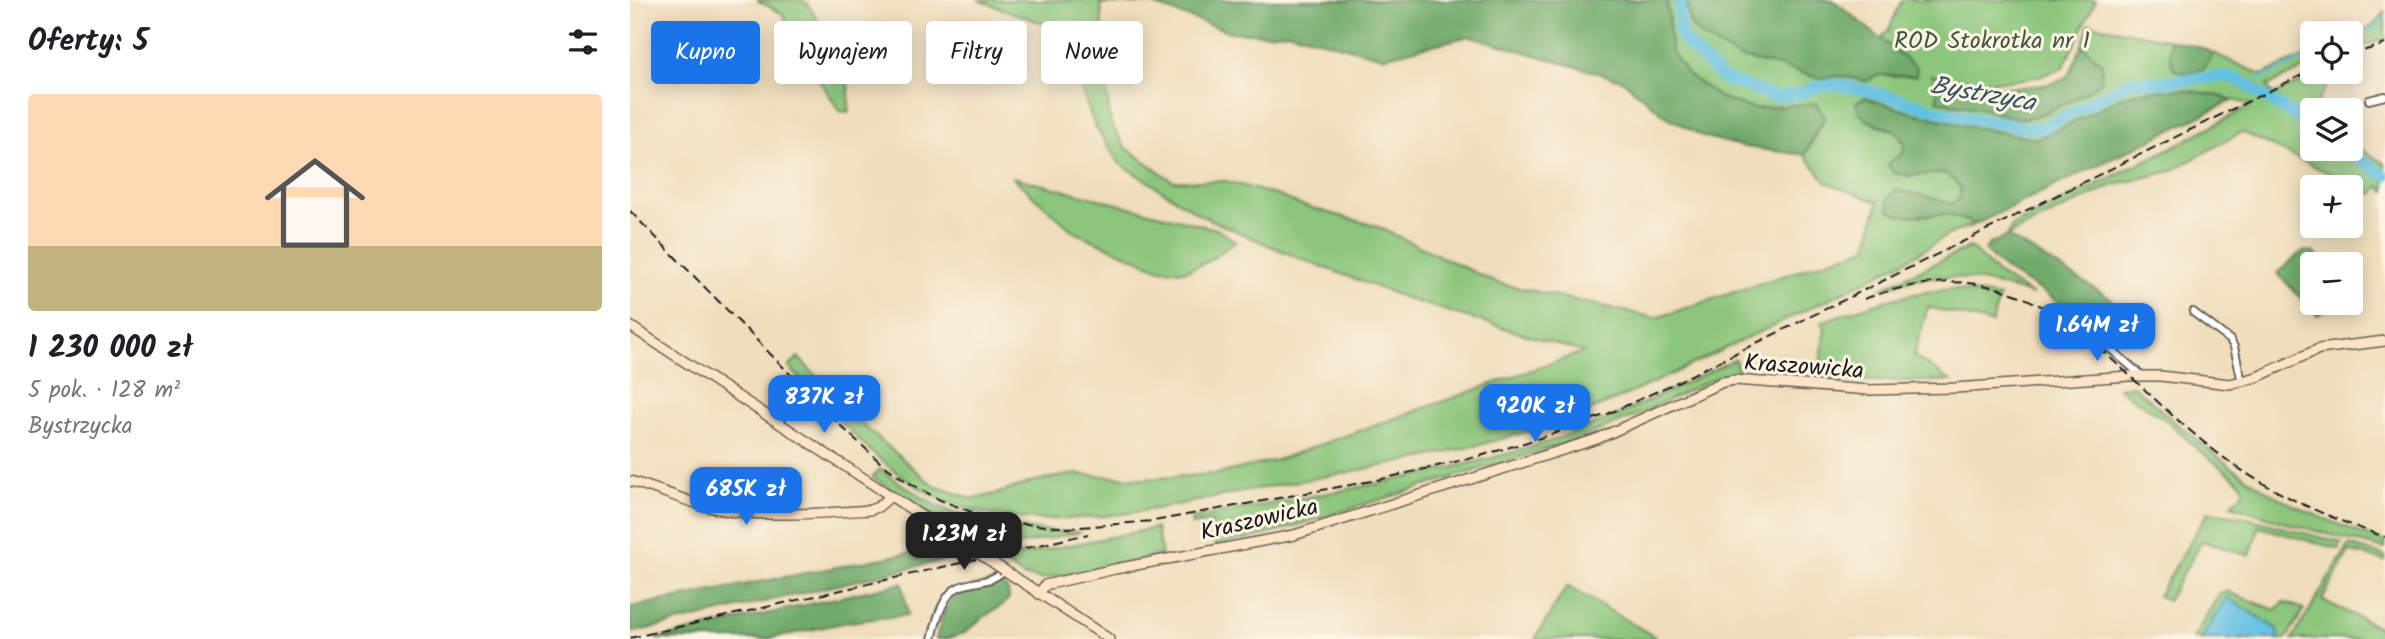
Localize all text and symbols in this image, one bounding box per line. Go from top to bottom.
text: Oferty: 5 [28,18,148,66]
chip: Kupno [651,21,760,84]
chip: Wynajem [774,21,912,84]
chip: Filtry [926,21,1027,84]
chip: Nowe [1041,21,1143,84]
map controls [2300,21,2363,315]
button: locate [2300,21,2363,84]
park label: ROD Stokrotka nr 1 [1894,22,2090,61]
icon: filters [564,23,602,61]
water label: Bystrzyca [1927,65,2040,125]
button: layers [2300,98,2363,161]
icon: home [252,140,378,266]
button: + [2300,175,2363,238]
button: − [2300,252,2363,315]
pin: 1.64M zł [2025,304,2169,363]
text: 1.64M zł [2055,308,2139,344]
text: 1 230 000 zł [28,325,193,373]
street label: Kraszowicka [1743,344,1865,391]
text: 5 pok. · 128 m² [28,373,180,409]
pin: 837K zł [759,376,889,435]
text: 837K zł [784,380,864,416]
pin: 920K zł [1470,384,1600,444]
text: 920K zł [1495,389,1575,425]
text: Bystrzycka [28,409,132,445]
pin: 685K zł [681,468,811,527]
text: 685K zł [706,472,786,508]
street label: Kraszowicka [1196,488,1322,553]
pin: 1.23M zł [892,512,1036,572]
text: 1.23M zł [922,517,1006,553]

